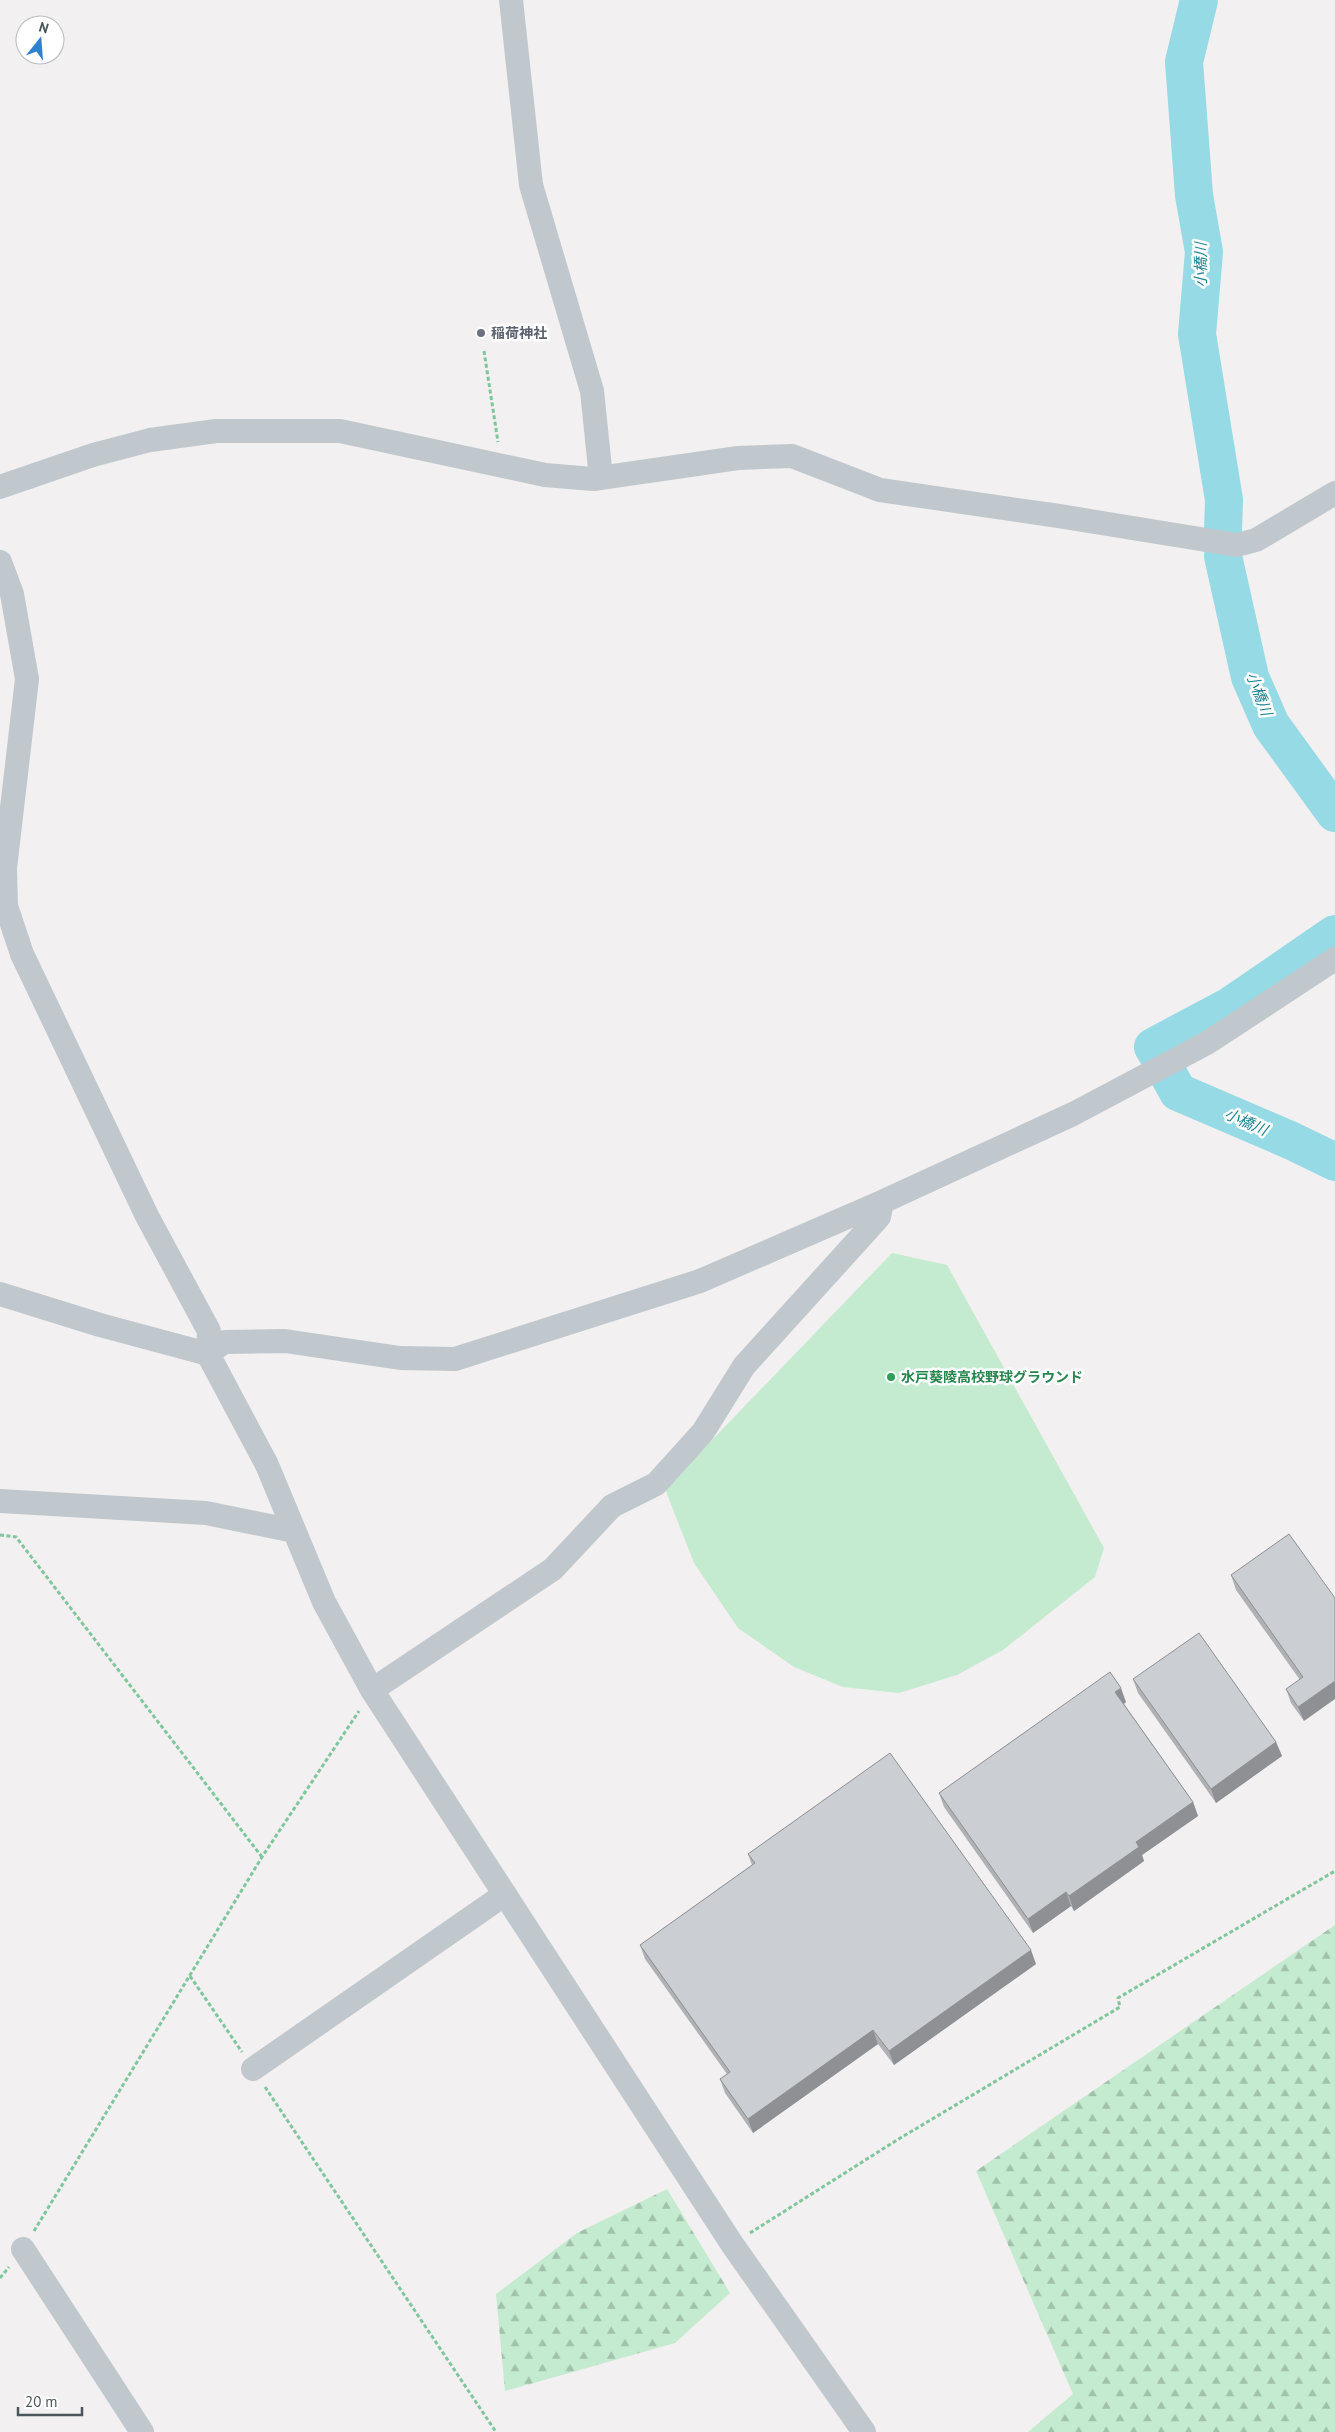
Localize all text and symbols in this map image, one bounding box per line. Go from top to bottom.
north arrow [15,15,65,65]
text: N [37,18,51,38]
water label: 小橋川 [1191,241,1210,288]
place label: 稲荷神社 [491,324,547,342]
marker: 稲荷神社 [475,327,487,339]
water label: 小橋川 [1243,669,1277,720]
water label: 小橋川 [1222,1104,1272,1140]
place label: 水戸葵陵高校野球グラウンド [901,1368,1083,1386]
marker: 水戸葵陵高校野球グラウンド [885,1371,897,1383]
scale bar [18,2384,81,2416]
text: 20 m [25,2392,58,2411]

